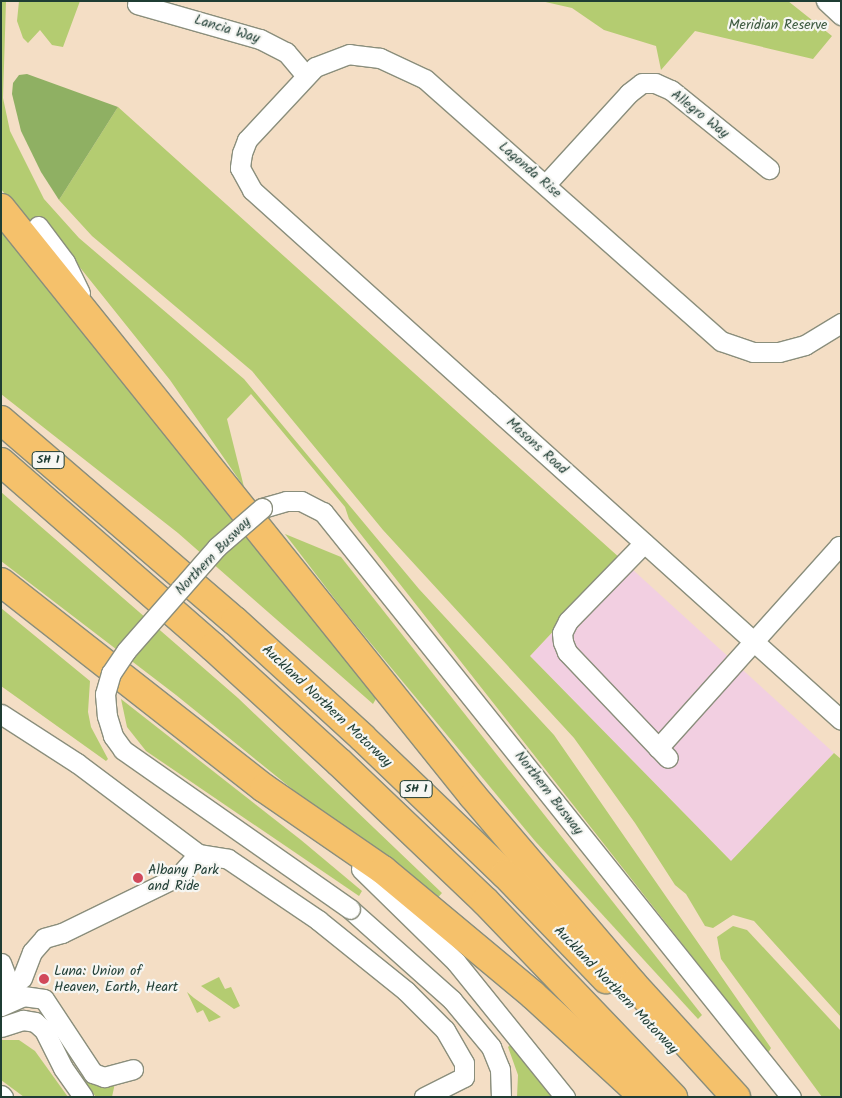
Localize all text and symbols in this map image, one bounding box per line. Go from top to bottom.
street label: Lancia Way [192,11,262,47]
park label: Meridian Reserve [729,17,827,33]
street label: Allegro Way [668,86,732,142]
street label: Lagonda Rise [495,138,565,202]
street label: Masons Road [503,414,571,478]
road number: SH 1 [30,450,66,470]
street label: Northern Busway [172,514,254,598]
street label: Auckland Northern Motorway [258,641,396,771]
street label: Northern Busway [511,748,587,838]
road number: SH 1 [398,780,434,799]
place label: Albany Park and Ride [148,862,219,894]
marker: Albany Park and Ride [132,872,144,884]
street label: Auckland Northern Motorway [550,922,682,1058]
place label: Luna: Union of Heaven, Earth, Heart [54,963,178,996]
marker: Luna: Union of Heaven, Earth, Heart [38,973,50,985]

